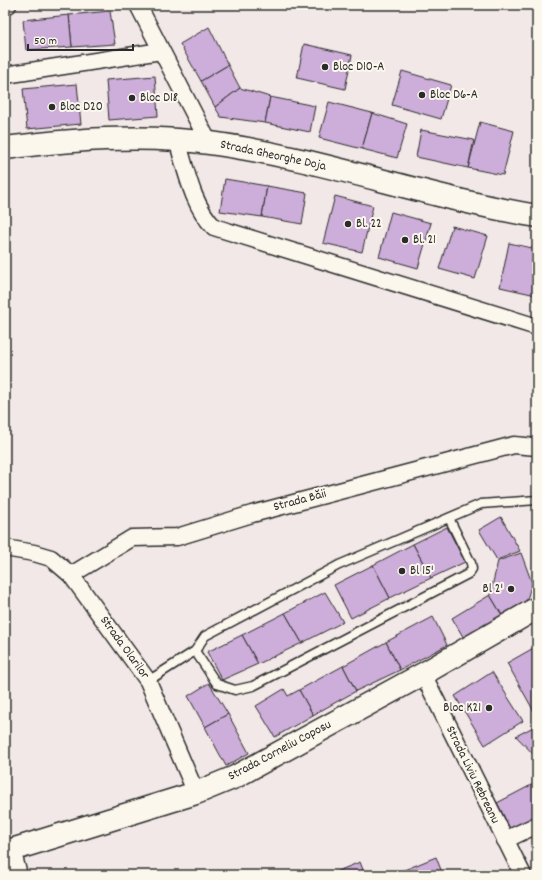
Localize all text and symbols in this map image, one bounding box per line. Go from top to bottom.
scale bar [28,26,133,52]
text: 50 m [34,33,57,50]
place label: Bloc D10-A [333,58,384,77]
marker: Bloc D10-A [320,62,330,72]
place label: Bloc D6-A [430,86,478,105]
place label: Bloc D18 [140,89,178,108]
marker: Bloc D6-A [417,90,427,100]
marker: Bloc D18 [127,93,137,103]
place label: Bloc D20 [60,98,103,117]
marker: Bloc D20 [47,102,57,112]
street label: Strada Gheorghe Doja [218,135,329,177]
place label: Bl. 22 [356,215,382,234]
marker: Bl. 22 [343,219,353,229]
place label: Bl. 21 [413,231,436,250]
marker: Bl. 21 [400,235,410,245]
street label: Strada Băii [271,485,329,517]
place label: Bl 15' [410,562,434,581]
marker: Bl 15' [397,566,407,576]
place label: Bl 2' [483,580,503,599]
marker: Bl 2' [506,584,516,594]
street label: Strada Olarilor [95,612,154,684]
place label: Bloc K21 [443,699,481,718]
marker: Bloc K21 [484,703,494,713]
street label: Strada Corneliu Coposu [225,716,335,786]
street label: Strada Liviu Rebreanu [440,723,504,827]

